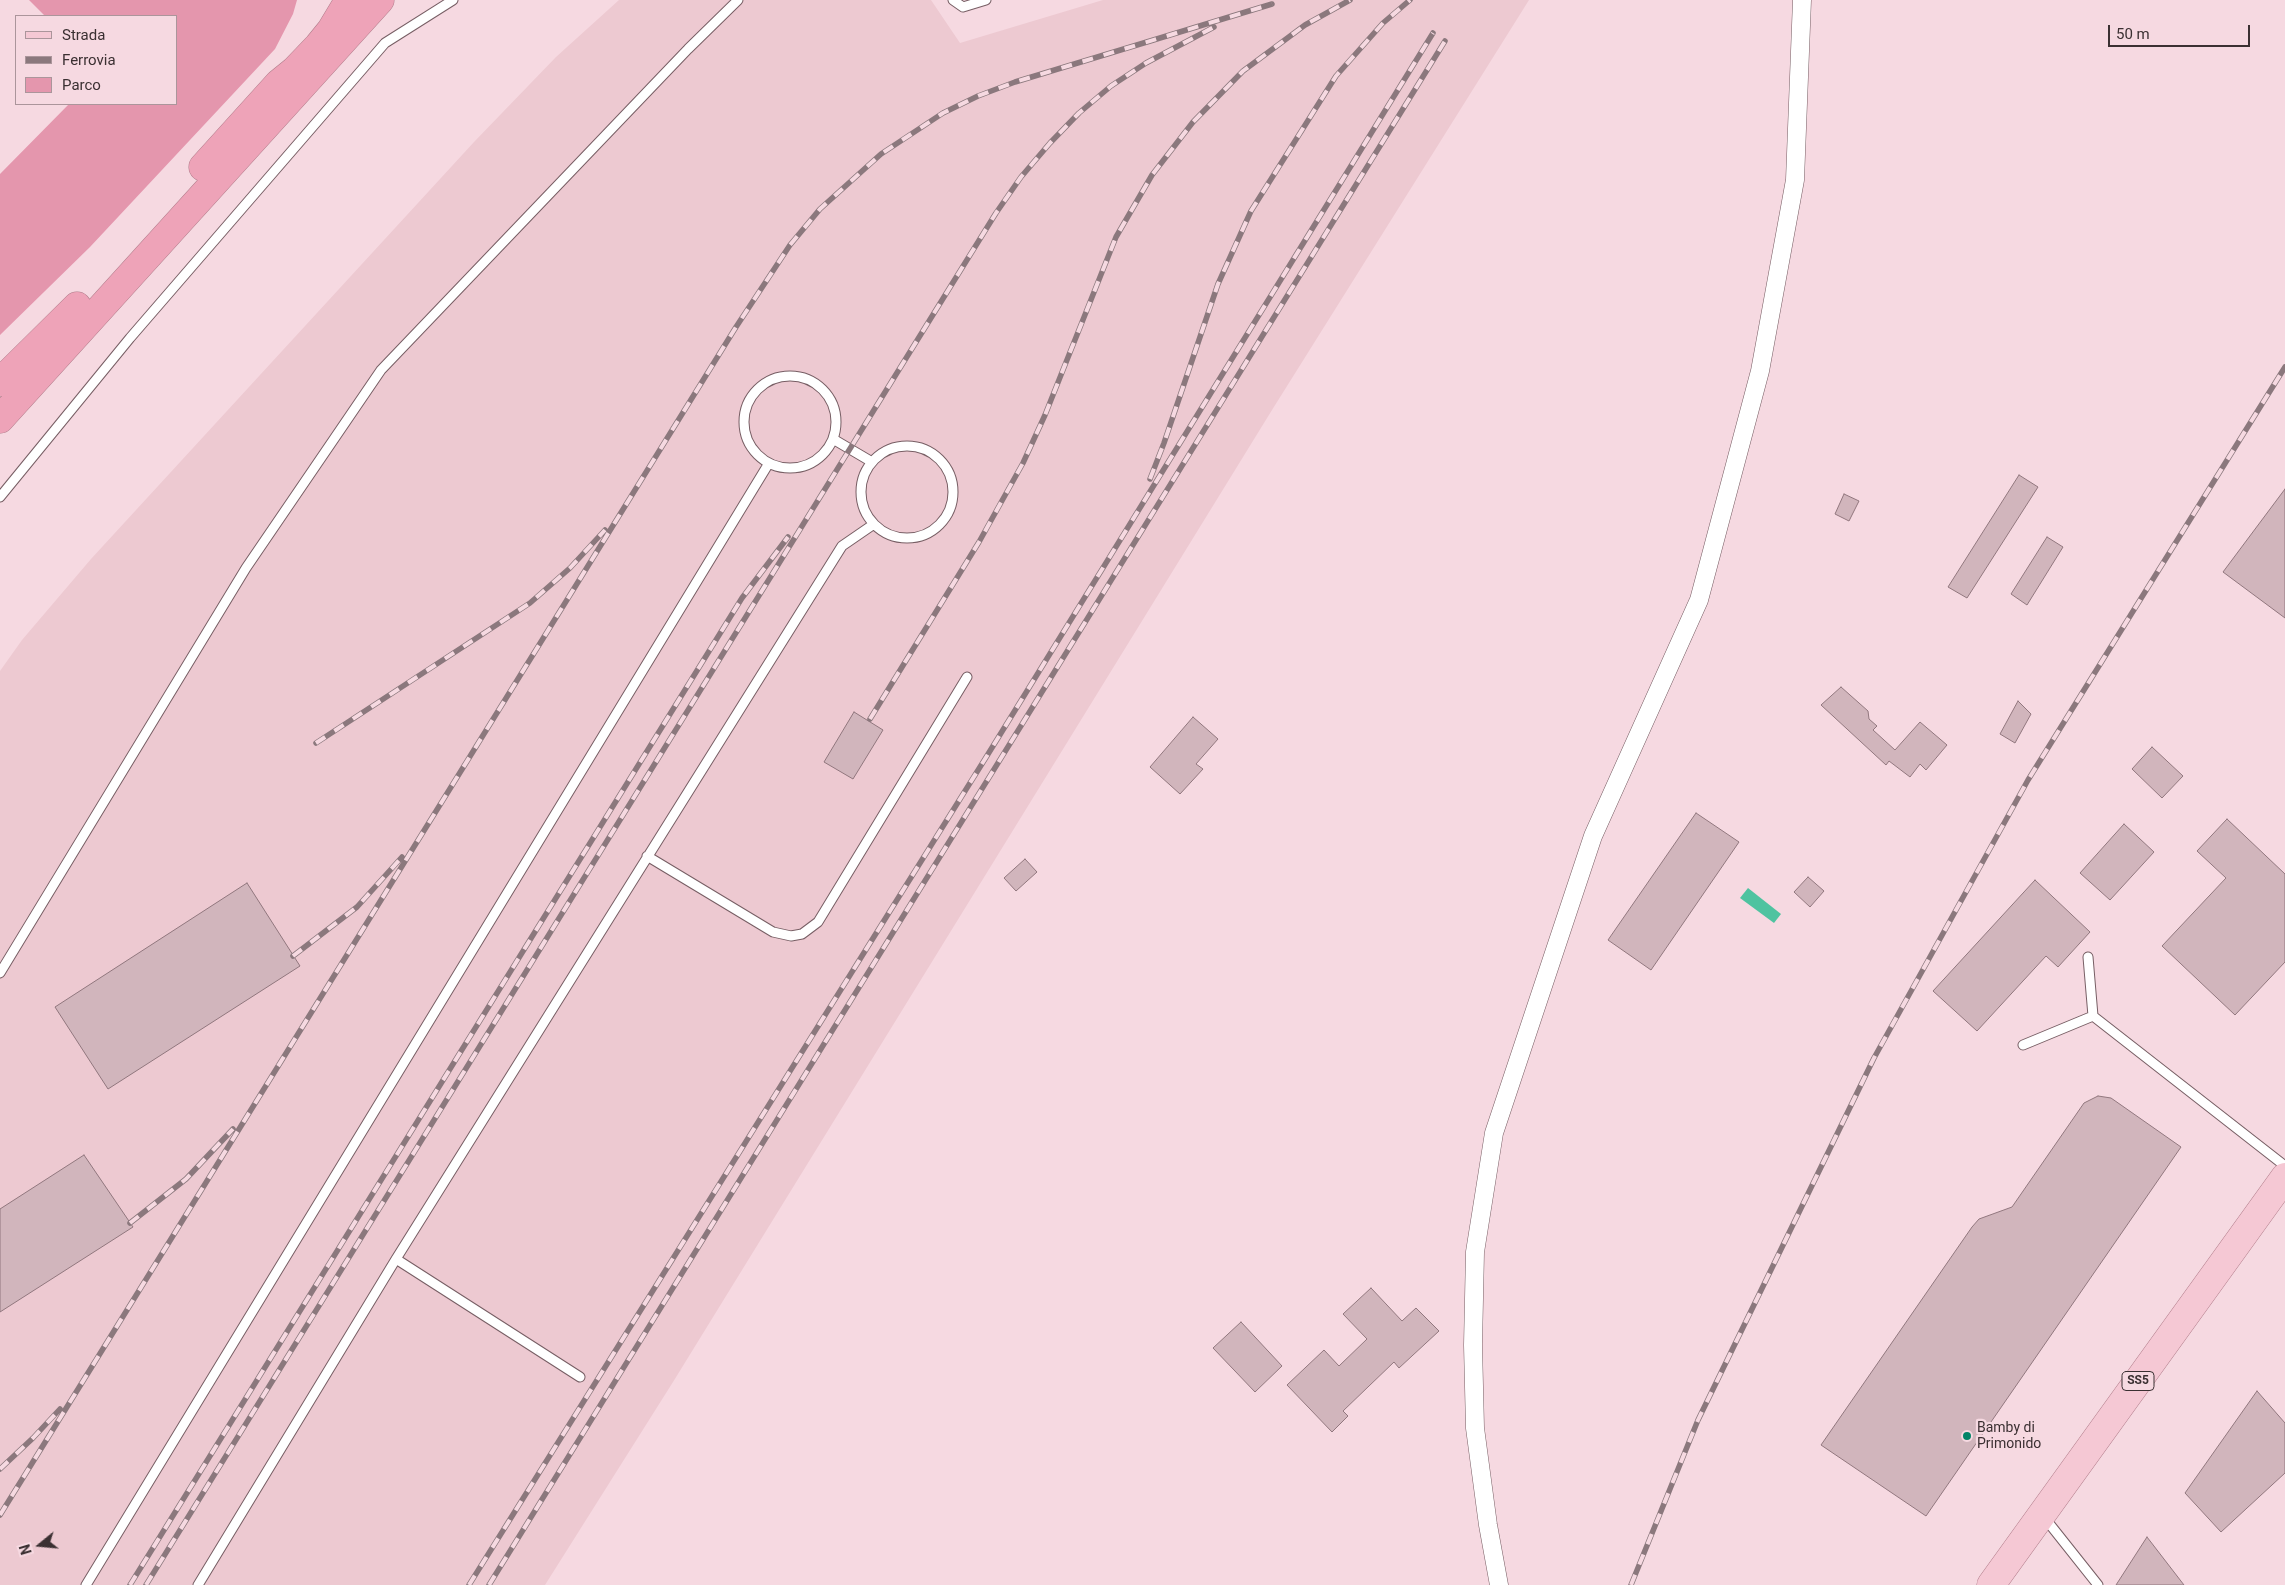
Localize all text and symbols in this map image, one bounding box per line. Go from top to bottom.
legend [15,15,178,105]
scale bar [2110,15,2252,47]
text: 50 m [2116,25,2150,43]
text: Strada [62,26,105,44]
text: Ferrovia [62,51,116,69]
text: Parco [62,76,101,94]
road number: SS5 [2122,1372,2154,1390]
place label: Bamby di Primonido [1977,1420,2041,1452]
marker: Bamby di Primonido [1961,1430,1973,1442]
north arrow [15,1520,65,1570]
text: N [17,1542,35,1556]

